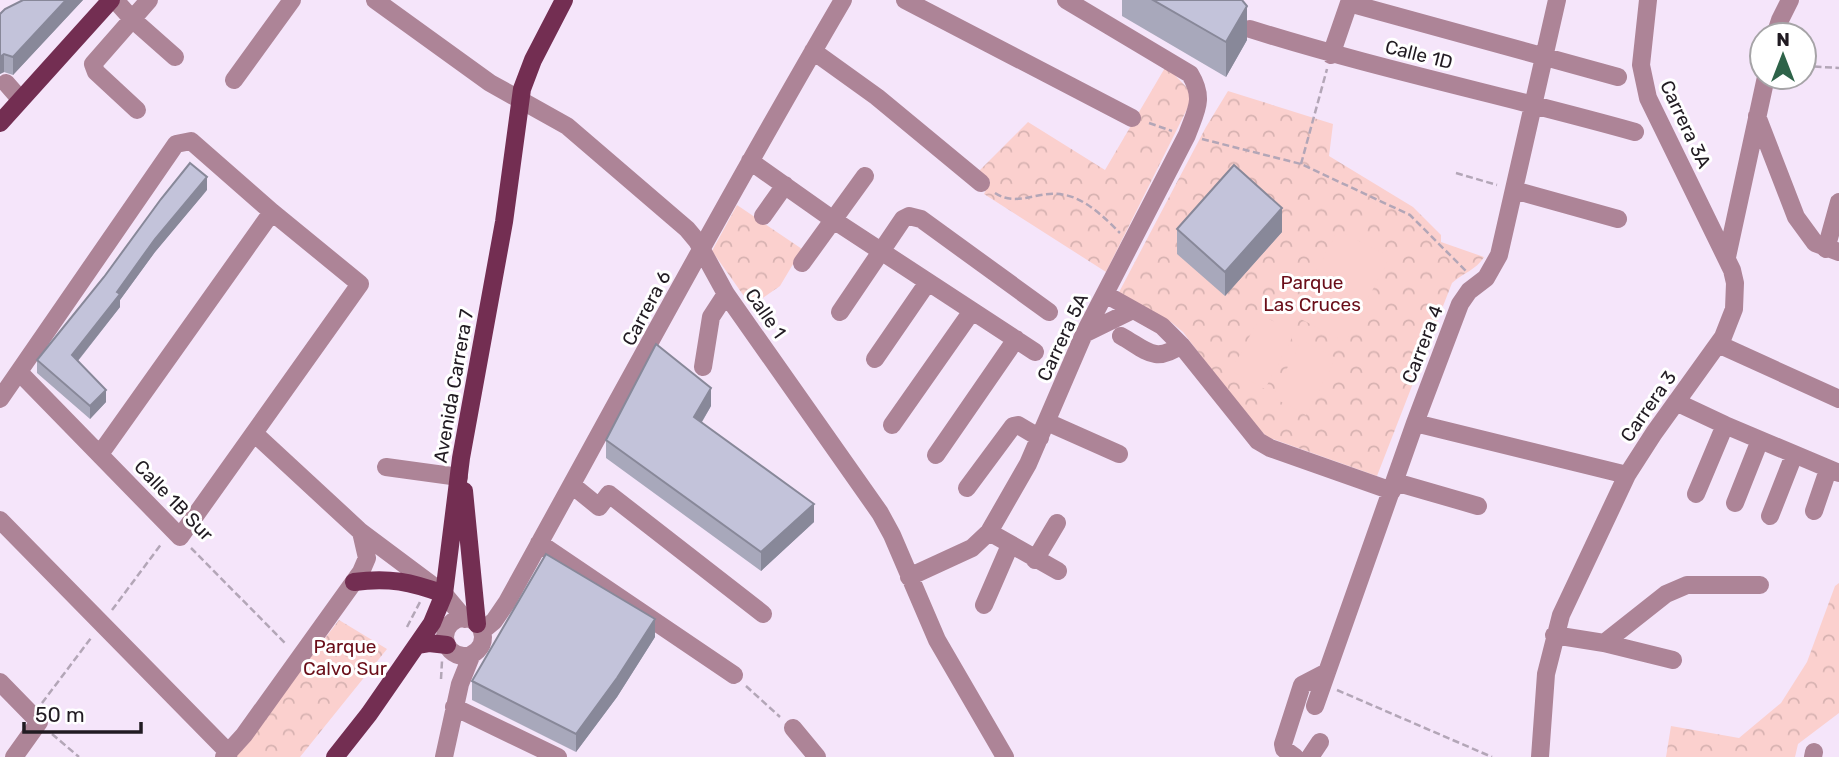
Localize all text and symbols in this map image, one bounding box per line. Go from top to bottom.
north arrow [1748,21,1818,91]
text: N [1776,28,1790,51]
street label: Calle 1D [1383,35,1455,74]
street label: Carrera 3A [1655,77,1716,172]
street label: Carrera 6 [617,267,676,350]
park label: Parque Las Cruces [1263,271,1361,316]
street label: Calle 1 [740,284,791,343]
street label: Carrera 5A [1032,289,1093,385]
street label: Carrera 4 [1397,302,1448,387]
street label: Avenida Carrera 7 [429,307,478,465]
street label: Carrera 3 [1616,366,1681,446]
street label: Calle 1B Sur [129,455,218,546]
park label: Parque Calvo Sur [303,635,388,680]
scale bar [24,690,142,734]
text: 50 m [35,702,85,727]

